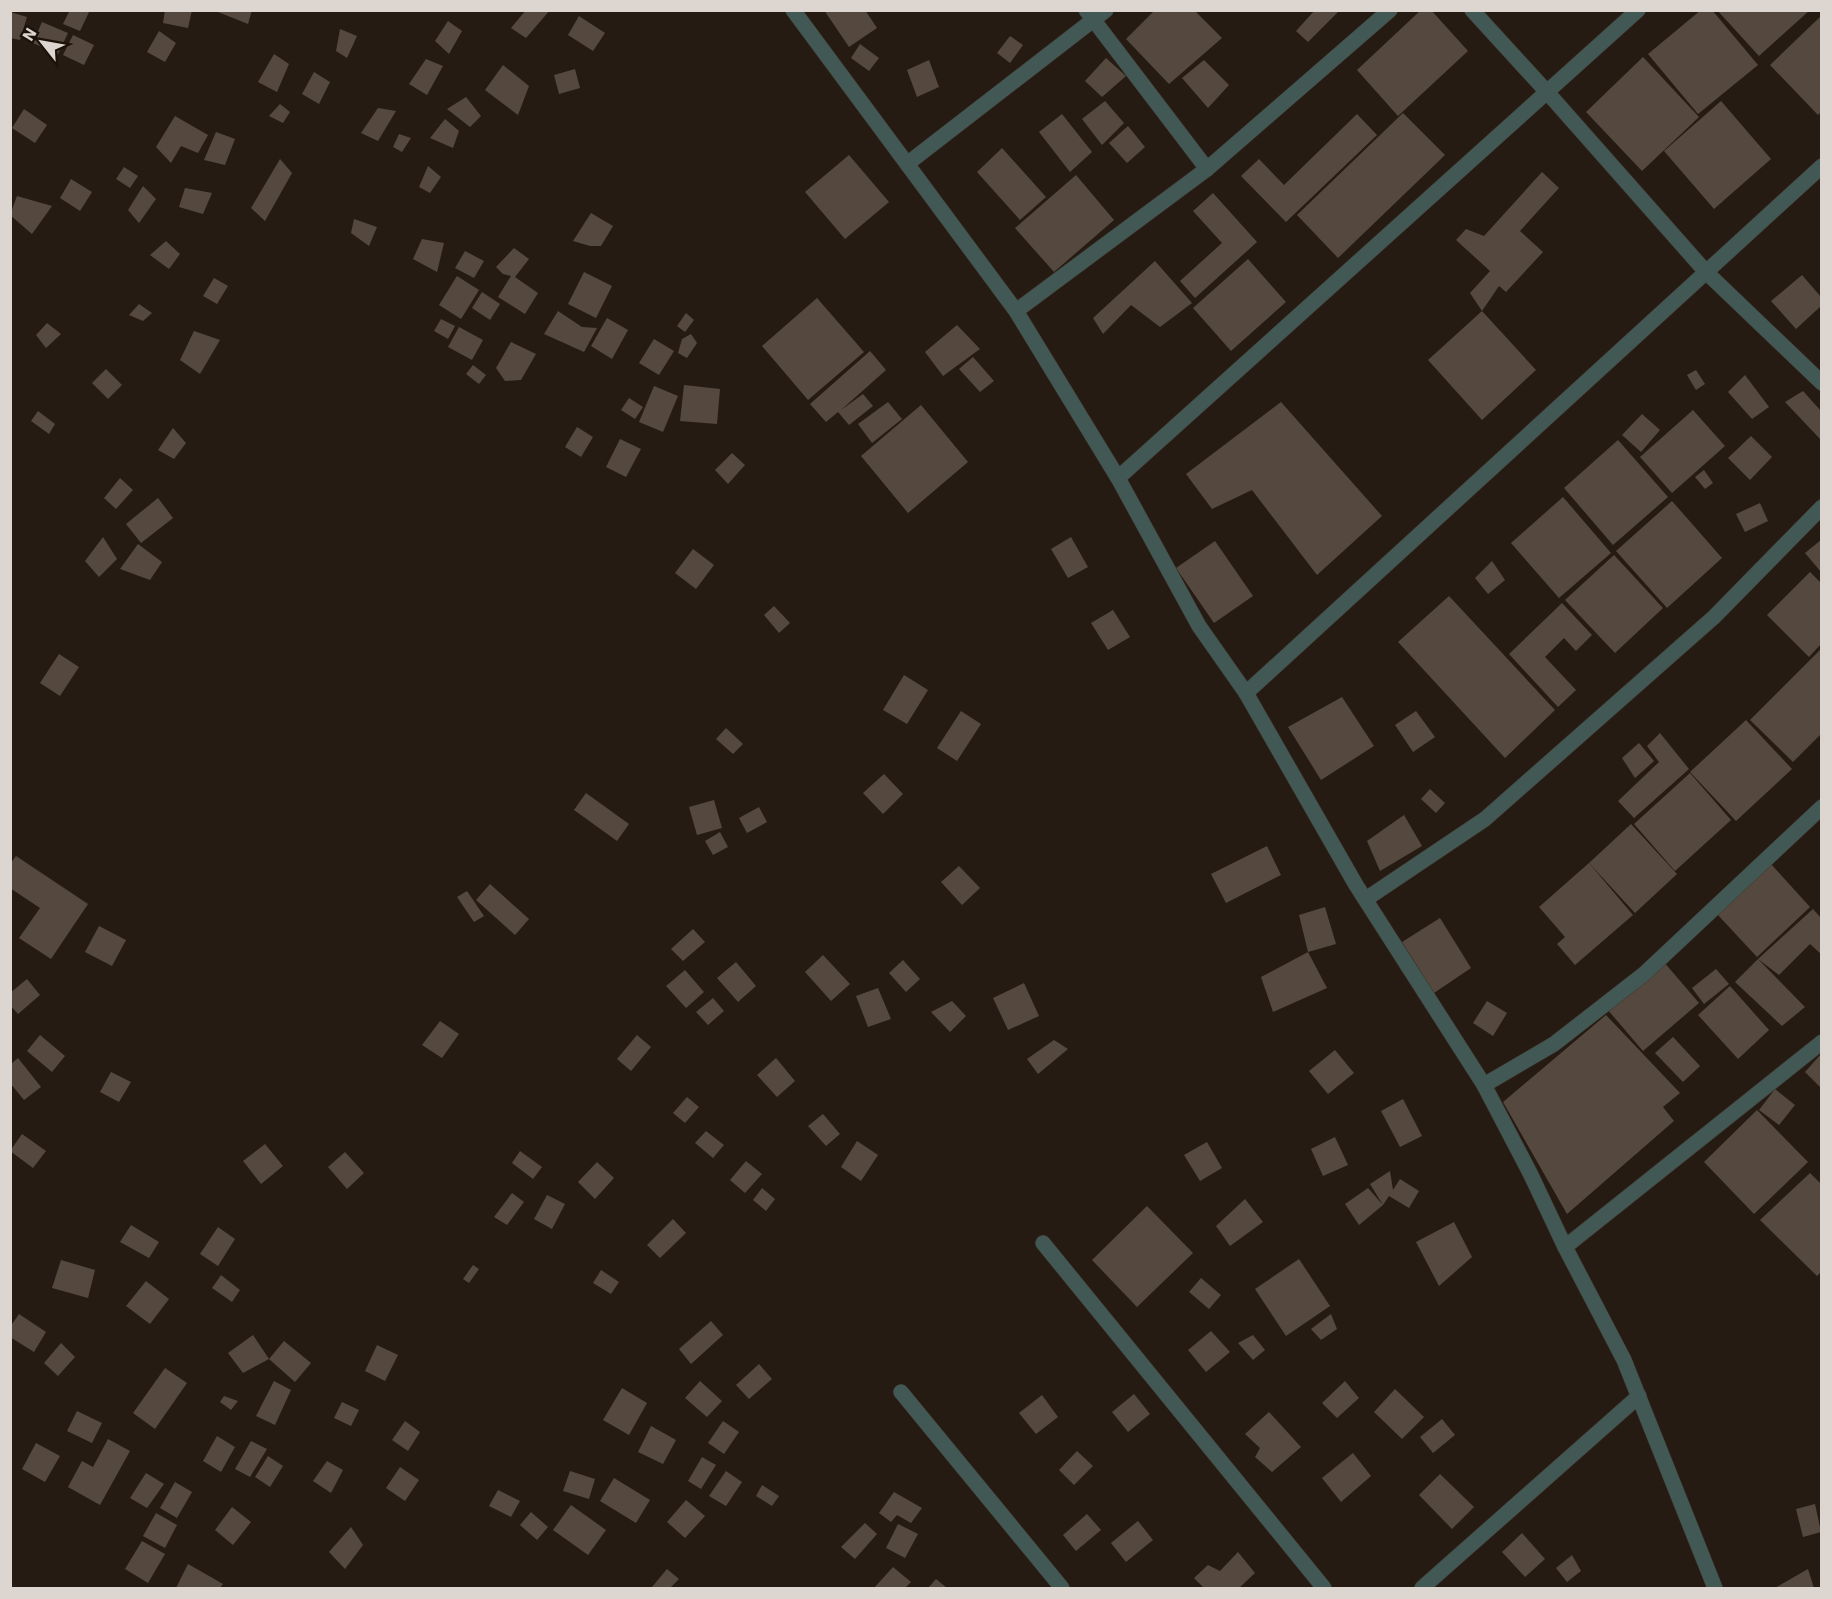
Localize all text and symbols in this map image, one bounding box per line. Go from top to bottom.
north arrow [12,12,72,72]
text: N [18,24,41,44]

